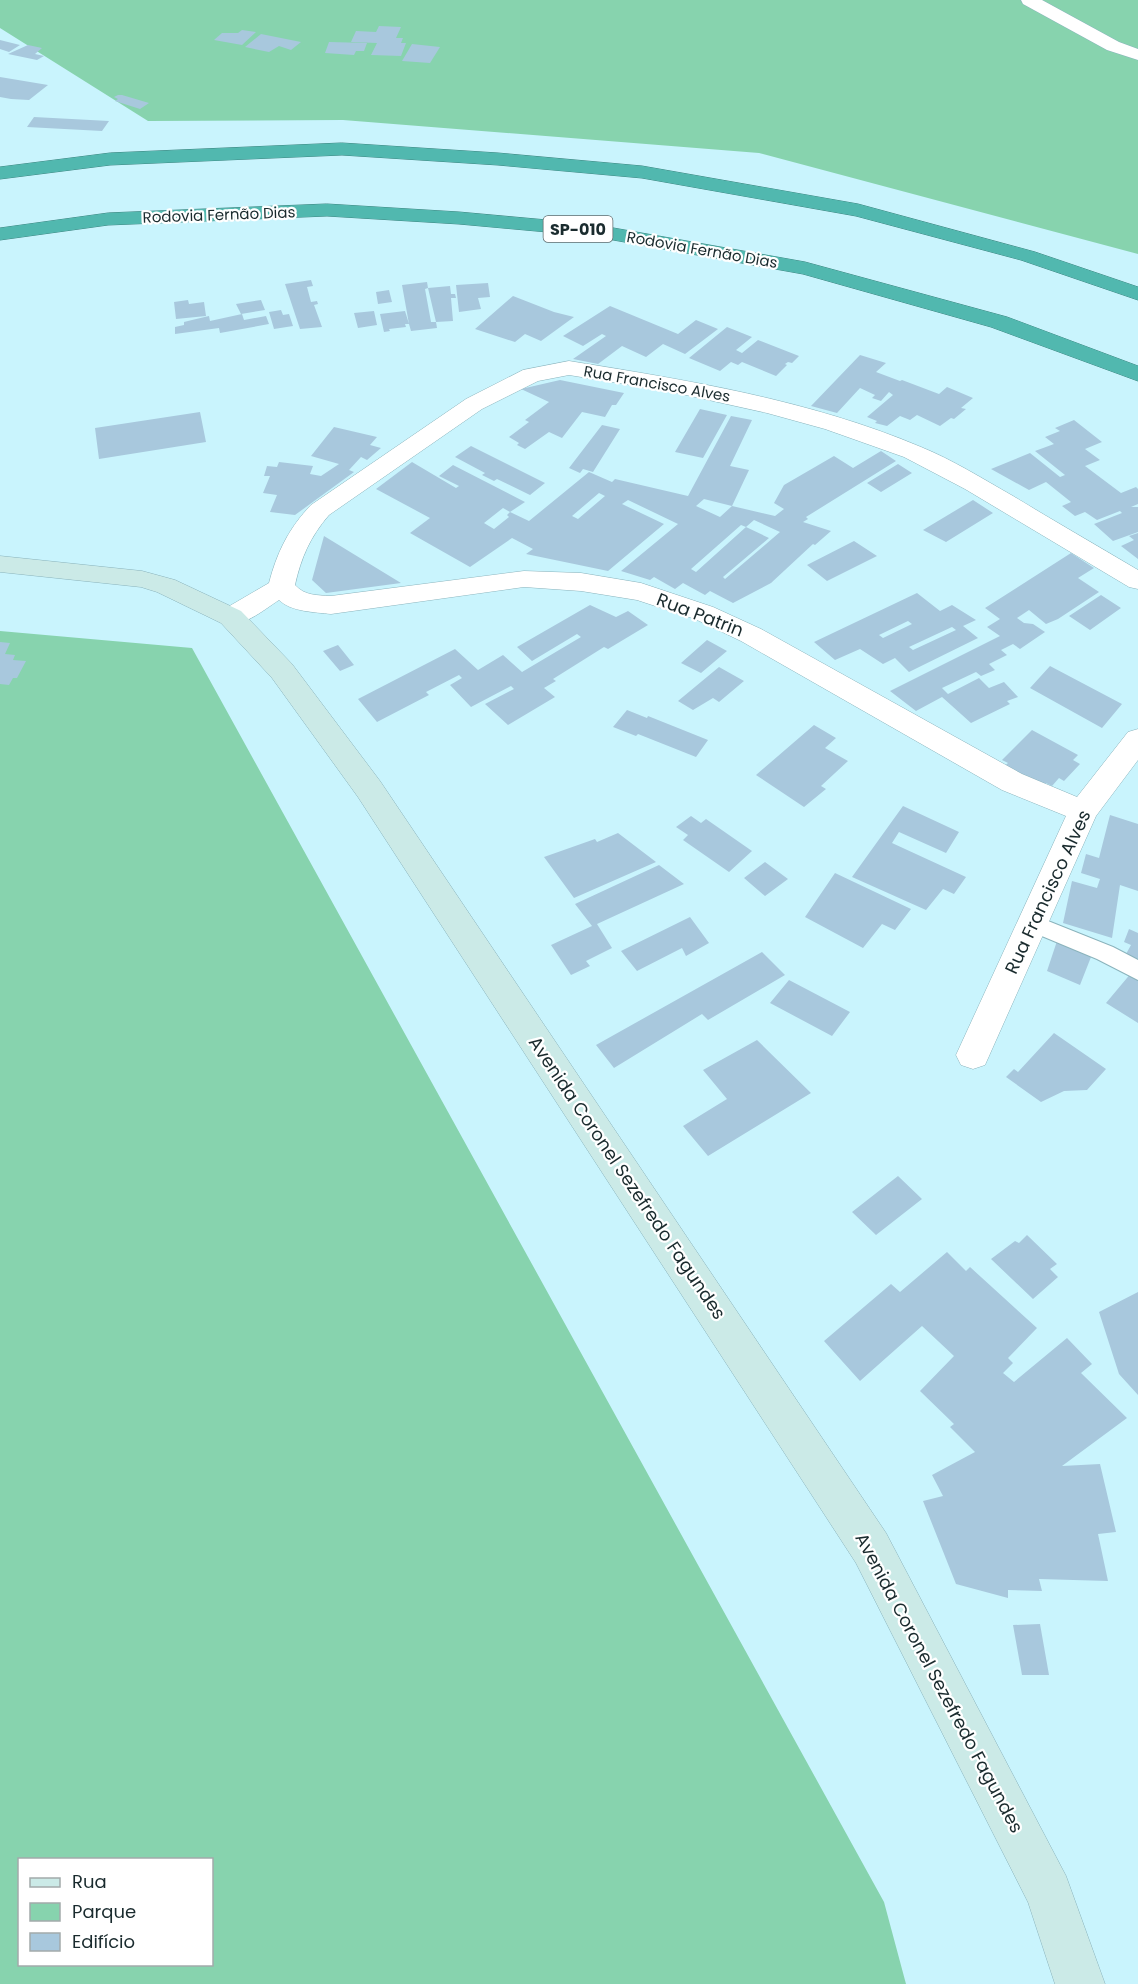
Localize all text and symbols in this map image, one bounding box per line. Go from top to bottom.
street label: Rodovia Fernão Dias [142,201,296,228]
road number: SP-010 [544,216,612,242]
street label: Rodovia Fernão Dias [625,226,779,273]
street label: Rua Francisco Alves [582,360,732,407]
street label: Rua Patrin [653,587,747,643]
street label: Rua Francisco Alves [999,806,1097,978]
street label: Avenida Coronel Sezefredo Fagundes [523,1031,732,1324]
street label: Avenida Coronel Sezefredo Fagundes [849,1528,1029,1837]
legend [18,1858,213,1966]
text: Rua [72,1869,107,1894]
text: Parque [72,1899,136,1924]
text: Edifício [72,1929,135,1954]

